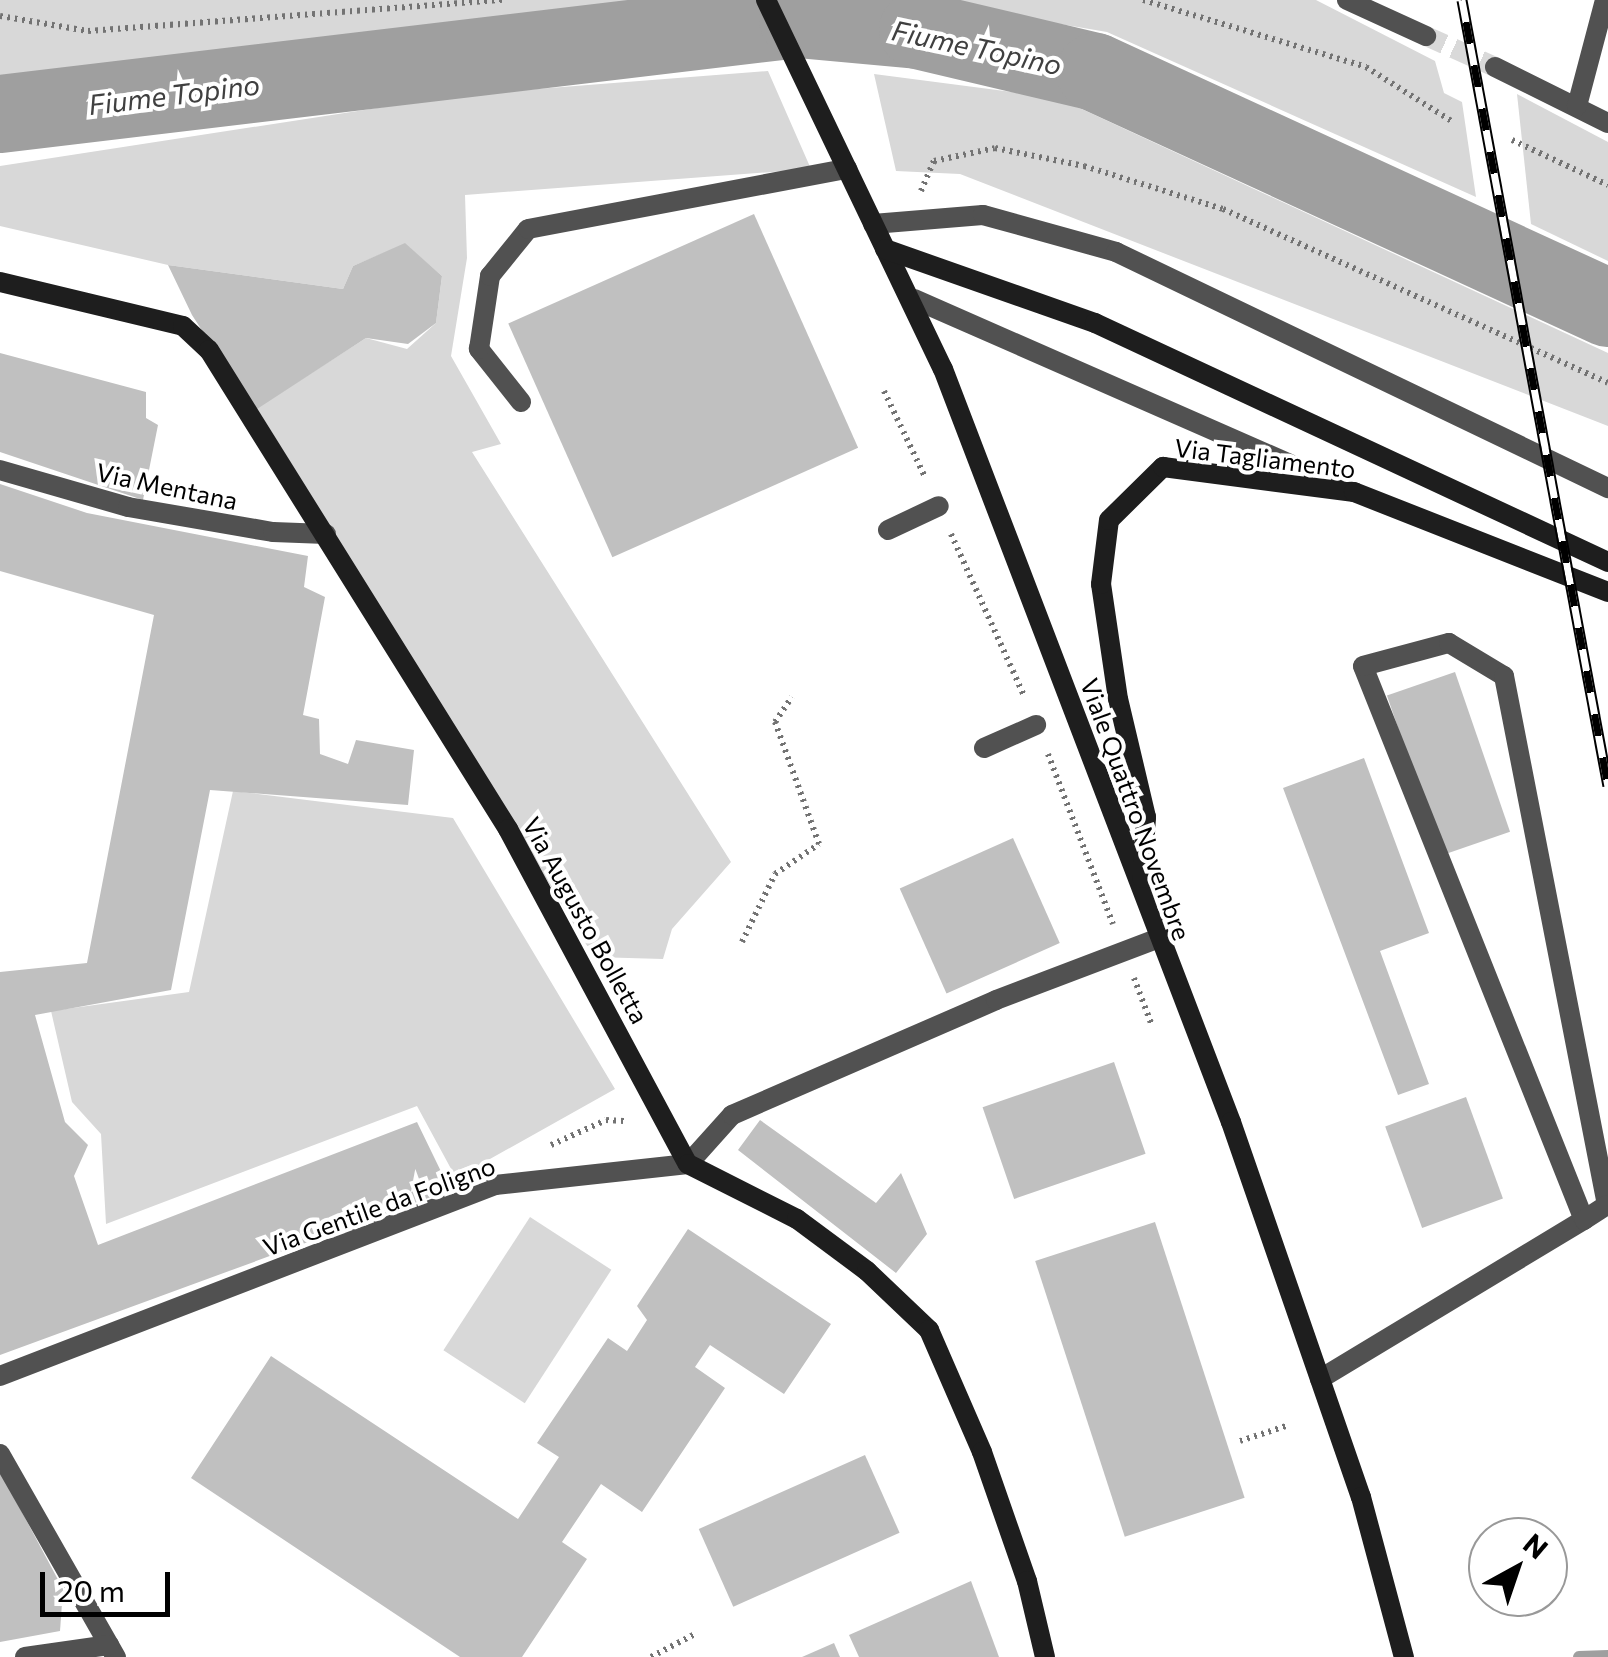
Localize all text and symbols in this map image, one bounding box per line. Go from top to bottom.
water label: Fiume Topino [889,13,1065,81]
water label: Fiume Topino [86,67,262,121]
street label: Via Tagliamento [1173,432,1357,484]
street label: Via Mentana [94,456,240,516]
street label: Viale Quattro Novembre [1075,674,1197,944]
street label: Via Augusto Bolletta [517,812,655,1028]
street label: Via Gentile da Foligno [259,1150,499,1262]
north arrow [1468,1517,1568,1617]
text: N [1517,1526,1555,1565]
scale bar [45,1552,175,1614]
text: 20 m [57,1571,125,1608]

